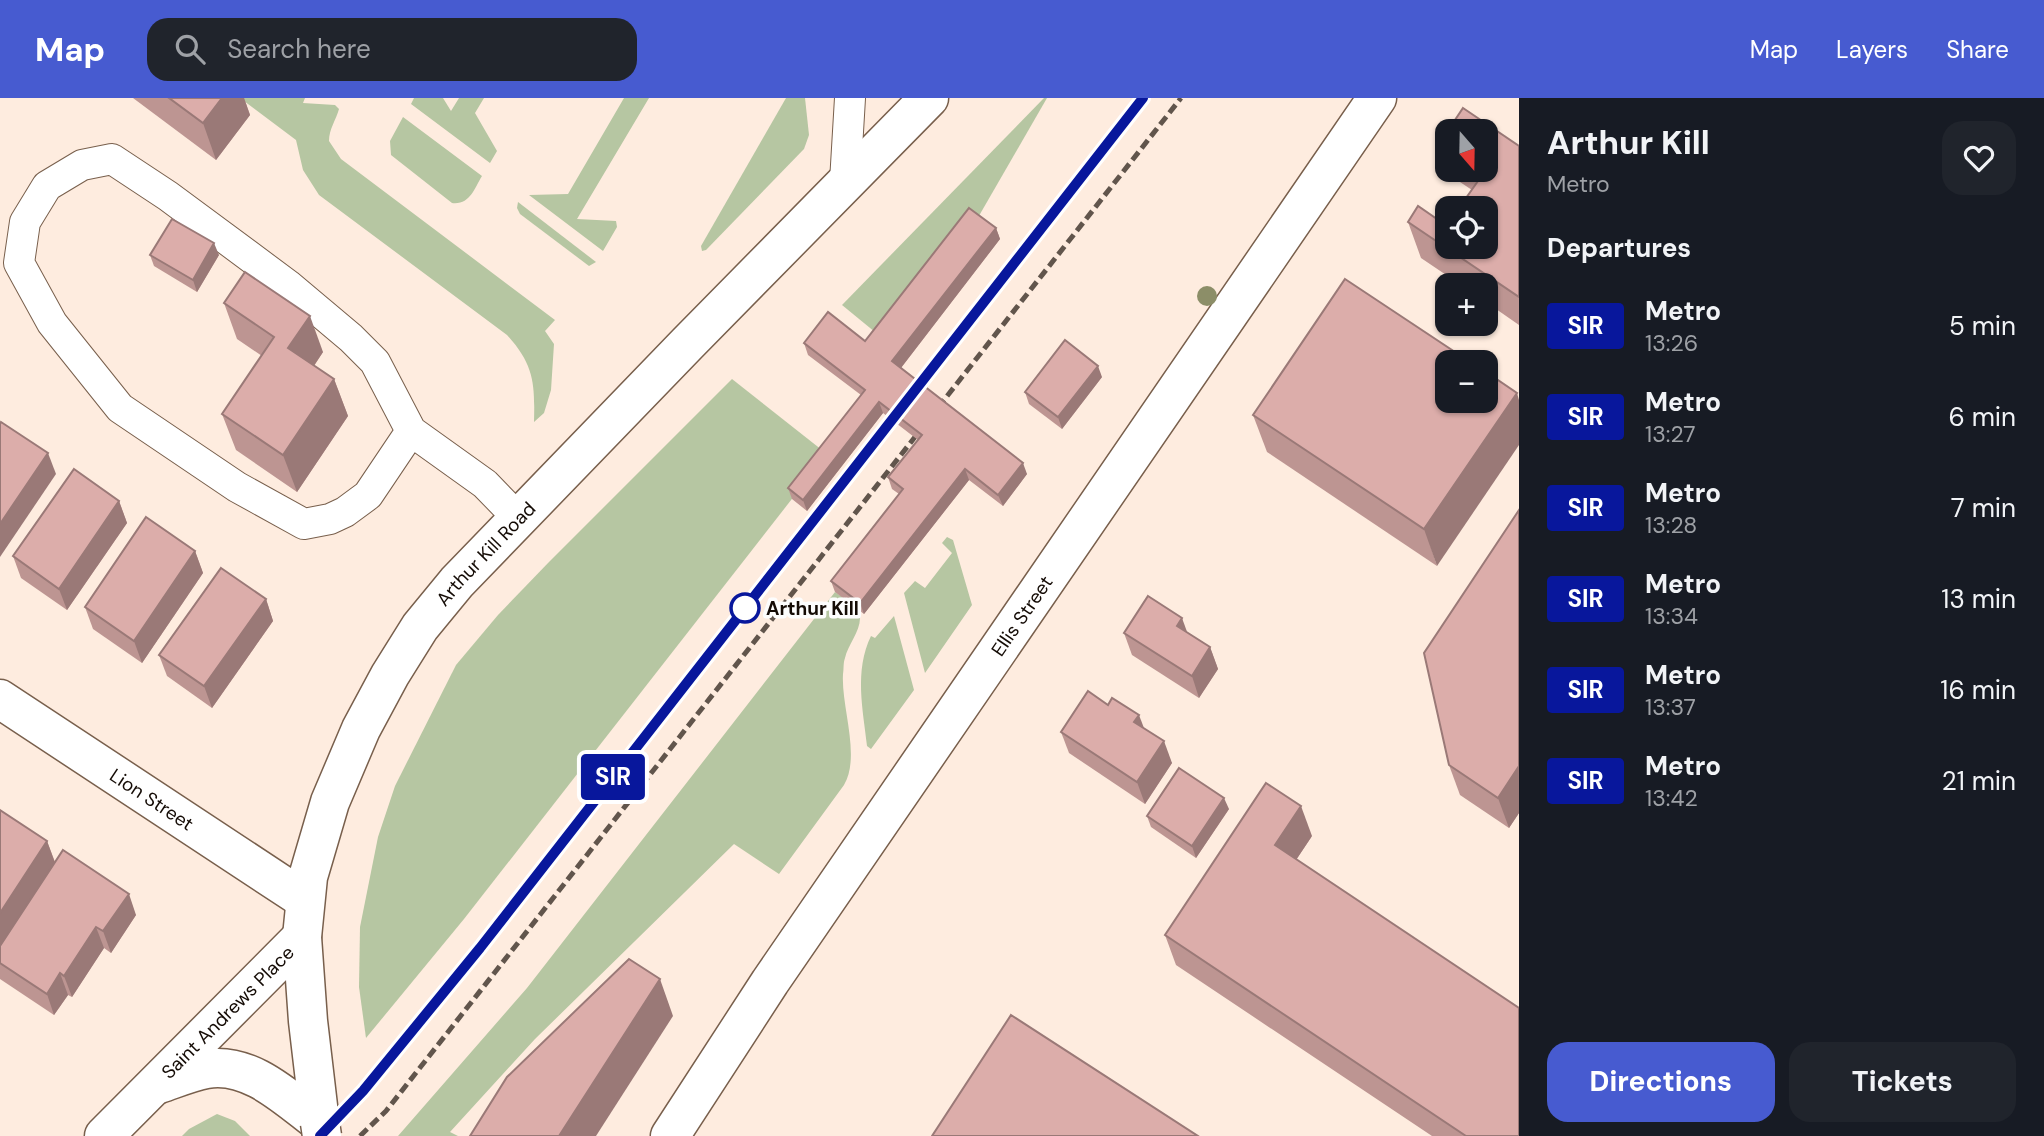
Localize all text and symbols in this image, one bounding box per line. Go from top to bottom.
search box [147,18,637,81]
text: Map [35,28,105,71]
icon: search [171,30,209,68]
text: Search here [227,32,371,66]
text: Map [1750,34,1798,65]
text: Layers [1836,34,1908,65]
text: Share [1946,34,2009,65]
north arrow [1435,119,1498,182]
map controls [1435,119,1498,413]
text: Arthur Kill [1547,121,1710,164]
button: heart [1942,121,2016,195]
text: Metro [1547,169,1610,199]
button: locate [1435,196,1498,259]
text: Departures [1547,231,1691,265]
button: + [1435,273,1498,336]
text: Metro [1645,294,1721,328]
text: 5 min [1949,309,2016,343]
text: SIR [1567,310,1604,341]
text: 13:26 [1645,328,1698,358]
button: − [1435,350,1498,413]
text: Metro [1645,385,1721,419]
text: 6 min [1948,400,2016,434]
text: SIR [1567,401,1604,432]
text: 13:27 [1645,419,1696,449]
text: Metro [1645,476,1721,510]
text: 7 min [1951,491,2016,525]
text: SIR [1567,492,1604,523]
street label: Arthur Kill Road [430,496,541,611]
text: 13:28 [1645,510,1697,540]
text: Metro [1645,567,1721,601]
street label: Ellis Street [985,571,1058,661]
text: 13 min [1941,582,2016,616]
text: SIR [1567,583,1604,614]
marker: Arthur Kill [730,593,760,623]
place label: Arthur Kill [766,596,859,621]
text: 13:34 [1645,601,1698,631]
text: Metro [1645,658,1721,692]
text: 16 min [1940,673,2016,707]
text: SIR [1567,674,1604,705]
text: 13:37 [1645,692,1696,722]
text: Metro [1645,749,1721,783]
line badge: SIR [573,754,653,800]
text: SIR [595,761,631,792]
street label: Lion Street [105,762,199,836]
text: 21 min [1942,764,2016,798]
text: SIR [1567,765,1604,796]
text: 13:42 [1645,783,1698,813]
street label: Saint Andrews Place [156,940,299,1084]
button: Directions [1547,1042,1775,1122]
button: Tickets [1789,1042,2016,1122]

